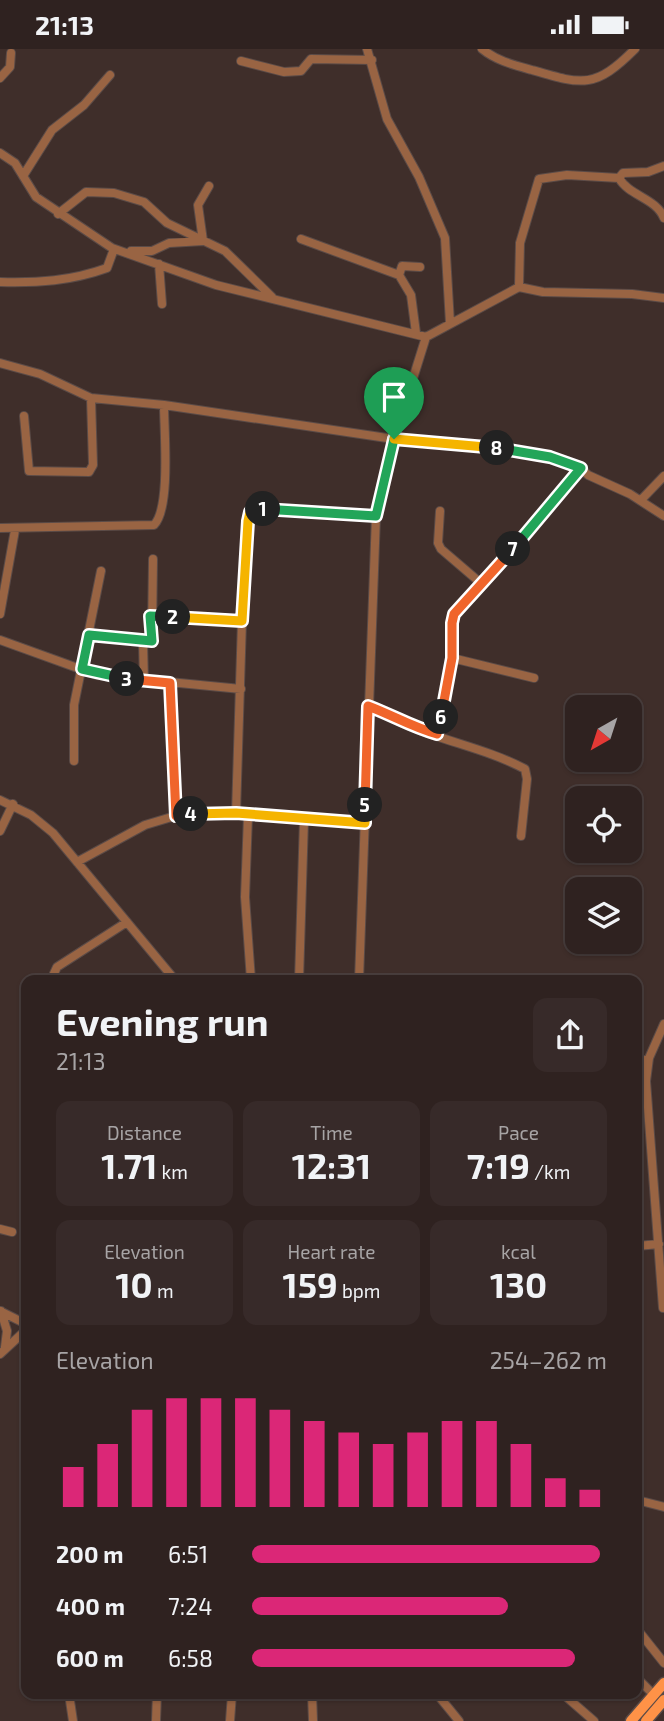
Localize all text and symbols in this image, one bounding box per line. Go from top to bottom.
text: 21:13 [35,9,94,40]
pin [364,367,424,439]
icon: arrive [375,378,413,416]
pin: 8 [480,431,514,465]
text: 8 [491,436,502,459]
pin: 1 [246,491,280,526]
text: 1 [258,497,267,520]
pin: 7 [496,531,530,567]
text: 7 [507,537,518,560]
pin: 2 [156,599,190,635]
text: 2 [167,605,178,628]
pin: 3 [110,661,144,697]
text: 3 [121,667,132,690]
north arrow [565,695,642,772]
map controls [565,695,642,954]
pin: 6 [424,699,458,735]
text: 6 [435,705,446,728]
button: locate [565,786,642,863]
pin: 5 [348,787,382,823]
text: 5 [359,793,370,816]
pin: 4 [174,797,208,831]
text: 4 [184,802,197,825]
button: layers [565,877,642,954]
text: Evening run [56,998,269,1044]
button: share [533,998,607,1072]
text: 21:13 [56,1047,105,1075]
text: Distance [107,1121,182,1144]
text: Time [310,1121,353,1144]
text: Pace [498,1121,539,1144]
text: 1.71 [101,1144,157,1186]
text: 12:31 [292,1144,371,1186]
text: 7:19 [467,1144,530,1186]
text: km [157,1160,188,1183]
text: /km [530,1160,570,1183]
text: Elevation [104,1240,185,1263]
text: Heart rate [288,1240,375,1263]
text: kcal [501,1240,536,1263]
text: 10 [115,1263,153,1305]
text: 159 [283,1263,338,1305]
text: 130 [490,1263,547,1305]
text: m [153,1279,174,1302]
text: bpm [338,1279,380,1302]
text: Elevation [56,1346,154,1374]
text: 254–262 m [490,1346,607,1374]
text: 200 m [56,1540,124,1568]
text: 6:51 [168,1540,208,1568]
text: 400 m [56,1592,125,1620]
text: 7:24 [168,1592,212,1620]
text: 600 m [56,1644,124,1672]
text: 6:58 [168,1644,213,1672]

